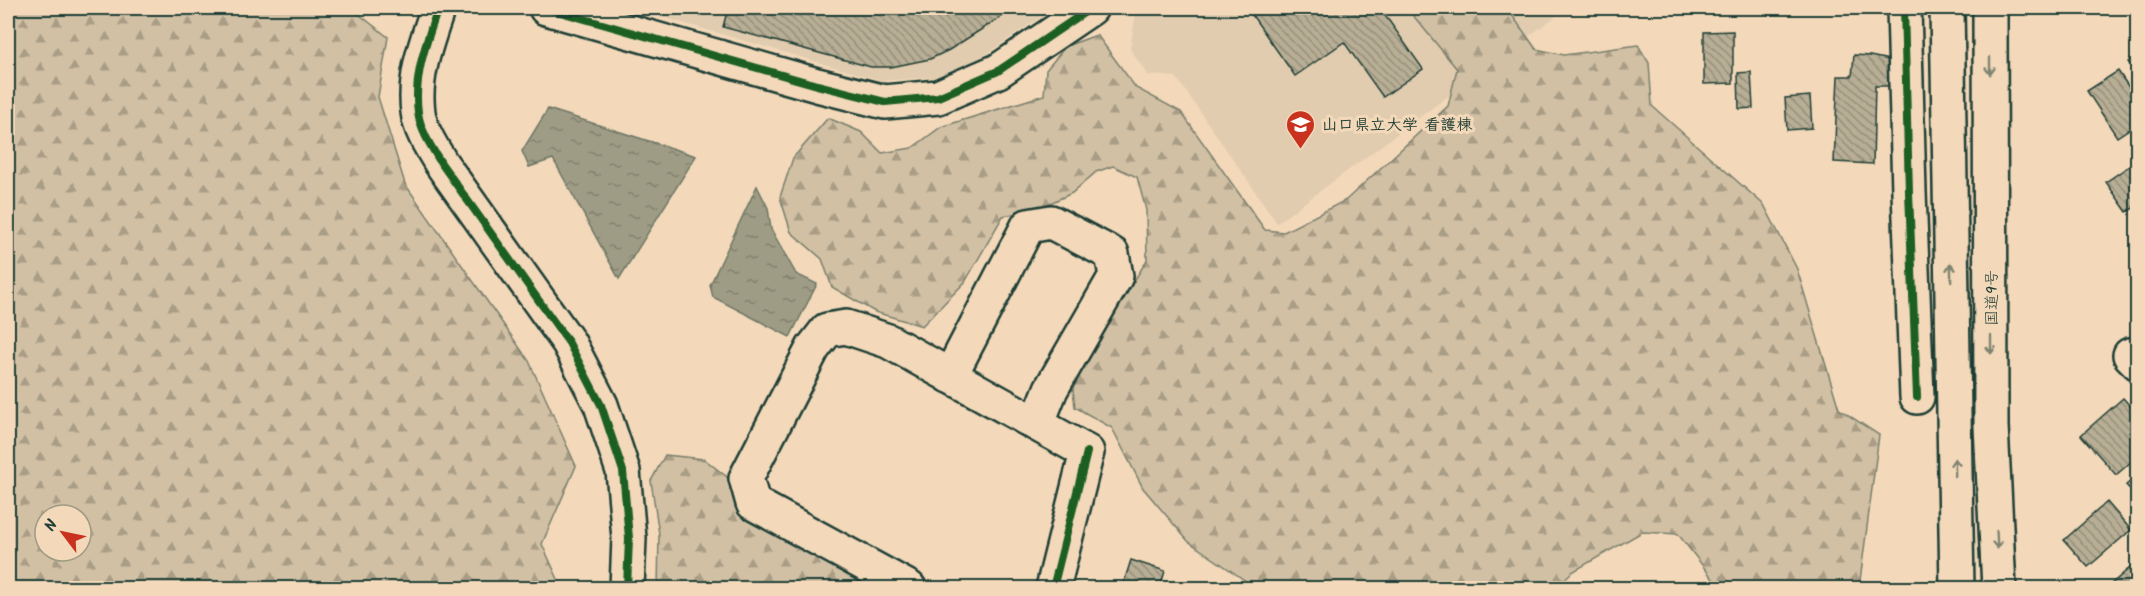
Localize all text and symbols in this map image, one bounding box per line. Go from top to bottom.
one-way arrow [1984,55,1996,75]
school or university icon: 山口県立大学 看護棟 [1285,108,1317,150]
place label: 山口県立大学 看護棟 [1322,113,1473,138]
one-way arrow [1946,263,1957,283]
street label: 国道9号 [1980,270,2005,326]
one-way arrow [1985,334,1997,354]
one-way arrow [1949,458,1961,478]
north arrow [33,503,93,563]
text: N [38,515,65,537]
one-way arrow [1992,529,2003,549]

